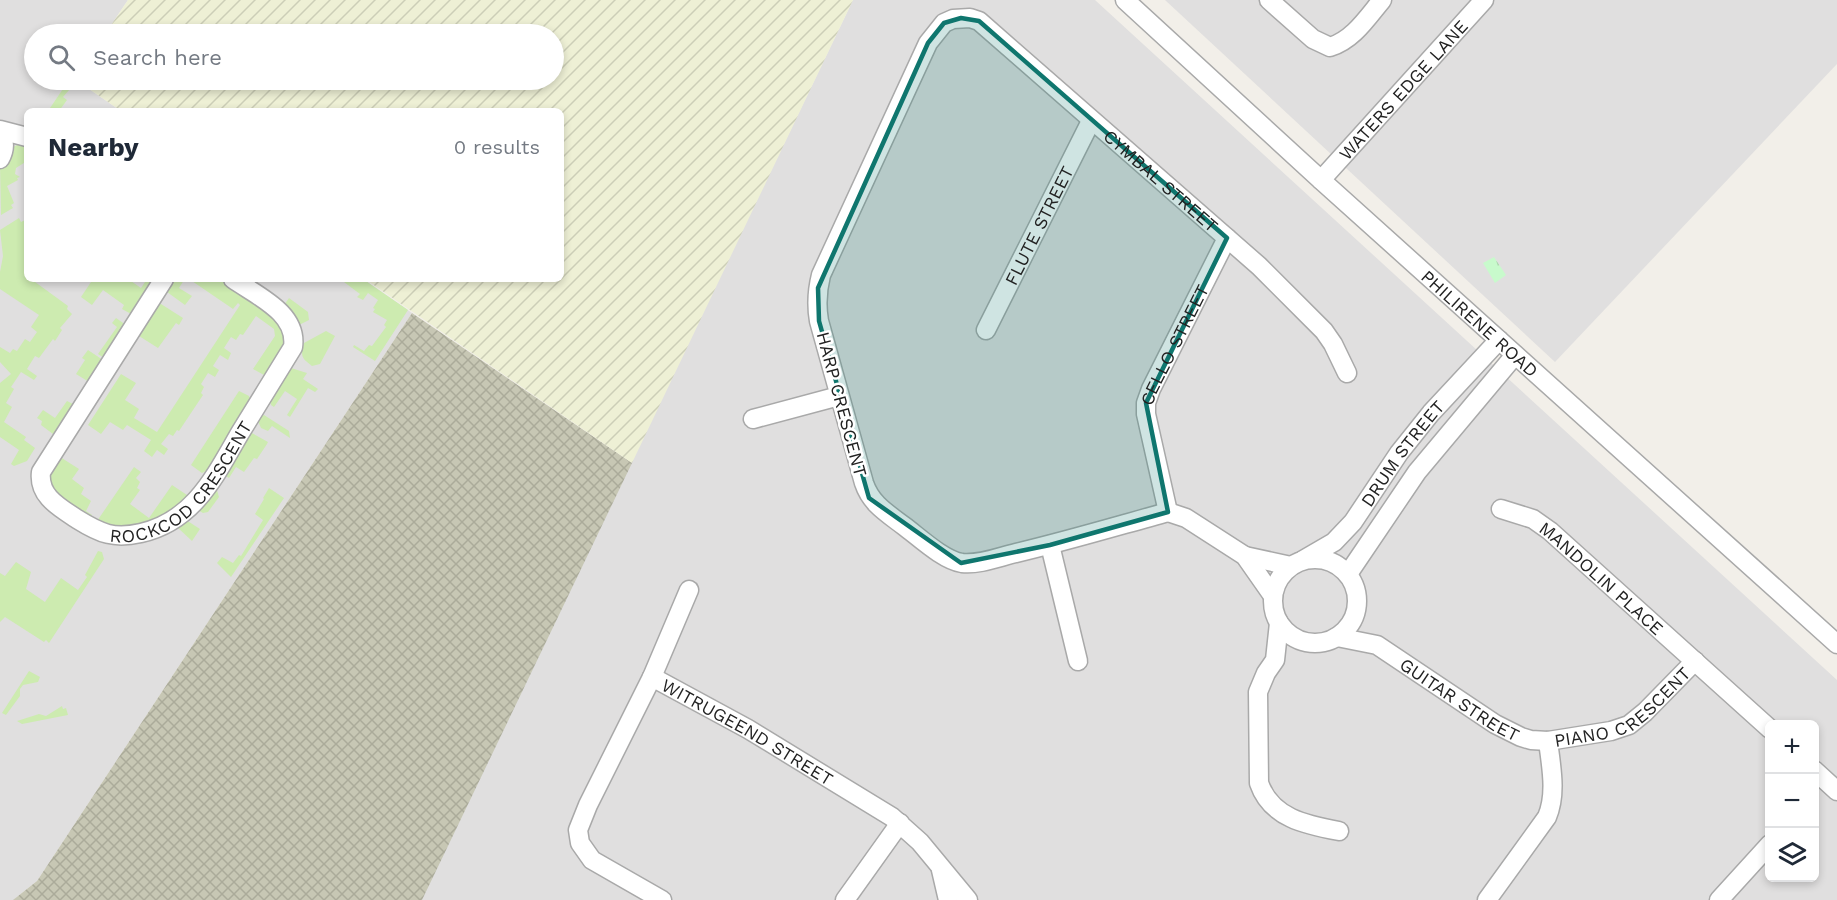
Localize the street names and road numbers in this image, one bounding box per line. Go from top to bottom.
street label: WATERS EDGE LANE [1334,15,1472,164]
street label: CYMBAL STREET [1100,125,1223,236]
street label: FLUTE STREET [1000,162,1077,288]
street label: PHILIRENE ROAD [1417,265,1543,381]
street label: CELLO STREET [1136,281,1213,408]
street label: HARP CRESCENT [813,329,871,479]
street label: DRUM STREET [1356,396,1448,510]
street label: ROCKCOD CRESCENT [109,417,256,546]
street label: MANDOLIN PLACE [1536,517,1668,639]
street label: GUITAR STREET [1396,653,1523,745]
street label: PIANO CRESCENT [1553,662,1694,750]
street label: WITRUGEEND STREET [658,674,837,789]

